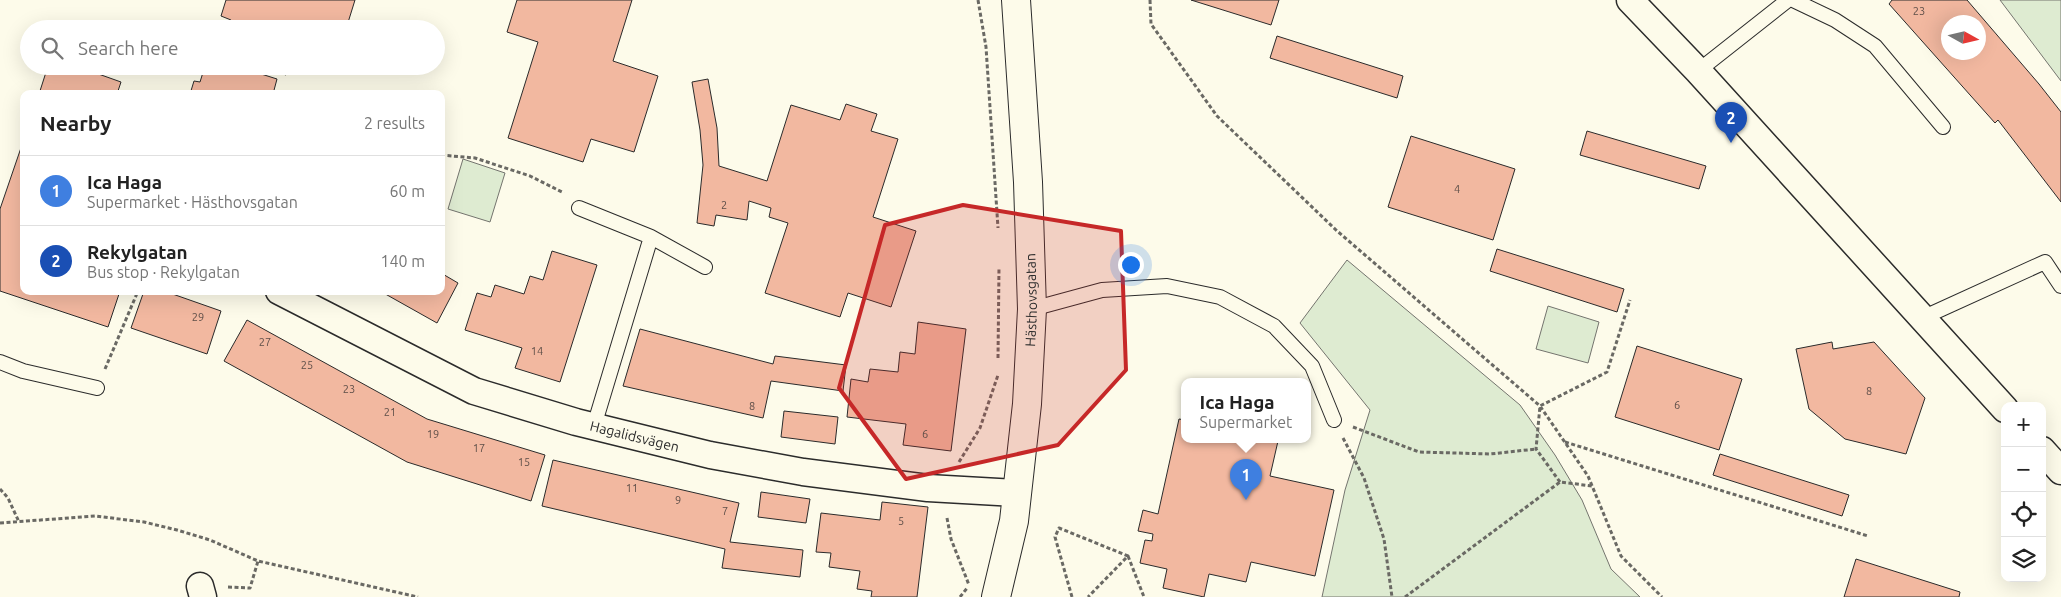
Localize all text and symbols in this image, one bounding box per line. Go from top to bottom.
house number: 23 [1913,5,1925,17]
north arrow [1941,15,1986,60]
search box [20,20,445,75]
icon: search [38,34,66,62]
text: Search here [78,37,178,59]
pin: 2 [1715,102,1747,143]
text: Nearby [40,111,111,135]
text: 2 results [364,114,425,132]
text: Ica Haga [87,171,162,193]
text: 1 [51,182,61,200]
text: 60 m [389,182,425,200]
house number: 4 [1454,183,1460,195]
text: Supermarket · Hästhovsgatan [87,193,298,211]
house number: 2 [721,199,727,211]
text: Rekylgatan [87,241,188,263]
text: 2 [51,252,61,270]
text: 140 m [380,252,425,270]
your location [1118,252,1144,278]
street label: Hästhovsgatan [1022,253,1040,347]
text: Bus stop · Rekylgatan [87,263,240,281]
house number: 29 [192,311,204,323]
house number: 27 [259,336,271,348]
house number: 14 [531,345,543,357]
house number: 25 [301,359,313,371]
popup [1181,378,1311,443]
house number: 23 [343,383,355,395]
house number: 8 [1866,385,1872,397]
text: Ica Haga [1200,391,1275,413]
house number: 6 [1674,399,1680,411]
house number: 8 [749,400,755,412]
map controls [2001,402,2046,582]
button: + [2001,402,2046,447]
house number: 21 [384,406,396,418]
text: Supermarket [1200,413,1292,431]
street label: Hagalidsvägen [588,418,681,455]
house number: 19 [427,428,439,440]
house number: 6 [922,428,928,440]
house number: 17 [473,442,485,454]
button: − [2001,447,2046,492]
house number: 15 [518,456,530,468]
pin: 1 [1230,459,1262,500]
house number: 11 [626,482,638,494]
button: locate [2001,492,2046,537]
house number: 9 [675,494,681,506]
house number: 7 [722,505,728,517]
house number: 5 [898,515,904,527]
button: layers [2001,537,2046,582]

